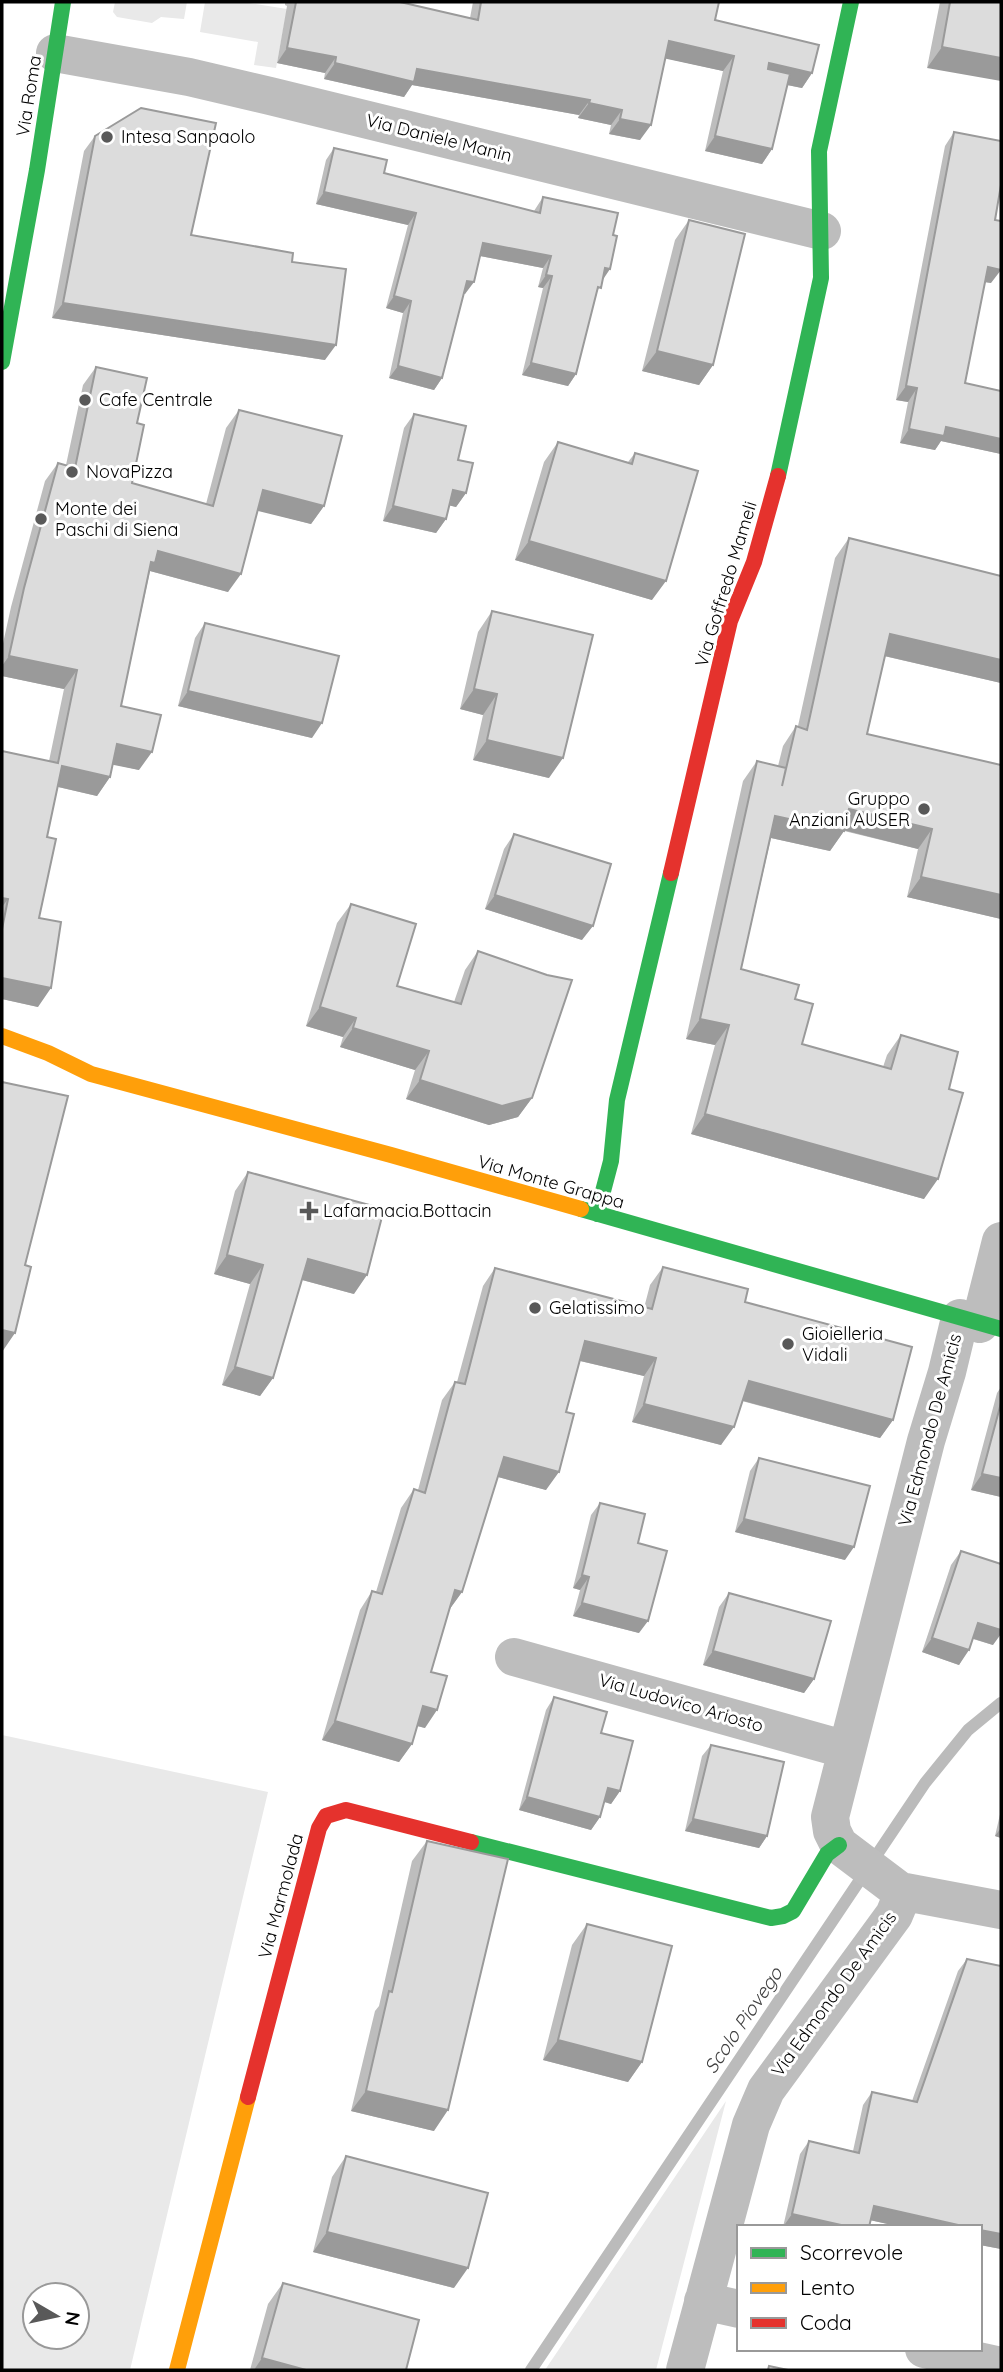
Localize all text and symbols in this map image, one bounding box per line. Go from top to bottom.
street label: Via Roma [11,54,46,138]
street label: Via Daniele Manin [364,108,514,167]
place label: Intesa Sanpaolo [121,125,255,148]
marker: Intesa Sanpaolo [99,129,115,145]
place label: Cafe Centrale [99,388,213,411]
marker: Cafe Centrale [77,392,93,408]
place label: NovaPizza [86,460,173,483]
marker: NovaPizza [64,464,80,480]
place label: Monte dei Paschi di Siena [55,497,178,541]
street label: Via Goffredo Mameli [689,498,762,669]
marker: Monte dei Paschi di Siena [33,511,49,527]
place label: Gruppo Anziani AUSER [789,787,910,831]
marker: Gruppo Anziani AUSER [916,801,932,817]
street label: Via Monte Grappa [475,1150,627,1213]
place label: Lafarmacia.Bottacin [323,1199,492,1222]
marker: Lafarmacia.Bottacin [301,1203,317,1219]
place label: Gelatissimo [549,1296,645,1319]
marker: Gelatissimo [527,1300,543,1316]
place label: Gioielleria Vidali [802,1322,883,1366]
street label: Via Edmondo De Amicis [893,1331,966,1529]
marker: Gioielleria Vidali [780,1336,796,1352]
street label: Via Ludovico Ariosto [596,1668,766,1737]
street label: Via Marmolada [253,1831,308,1961]
street label: Via Edmondo De Amicis [766,1907,901,2081]
water label: Scolo Piovego [699,1961,788,2078]
legend [737,2225,982,2351]
text: Scorrevole [800,2239,903,2265]
text: Lento [800,2274,855,2300]
north arrow [21,2281,91,2351]
text: Coda [800,2309,852,2335]
text: N [60,2310,86,2327]

